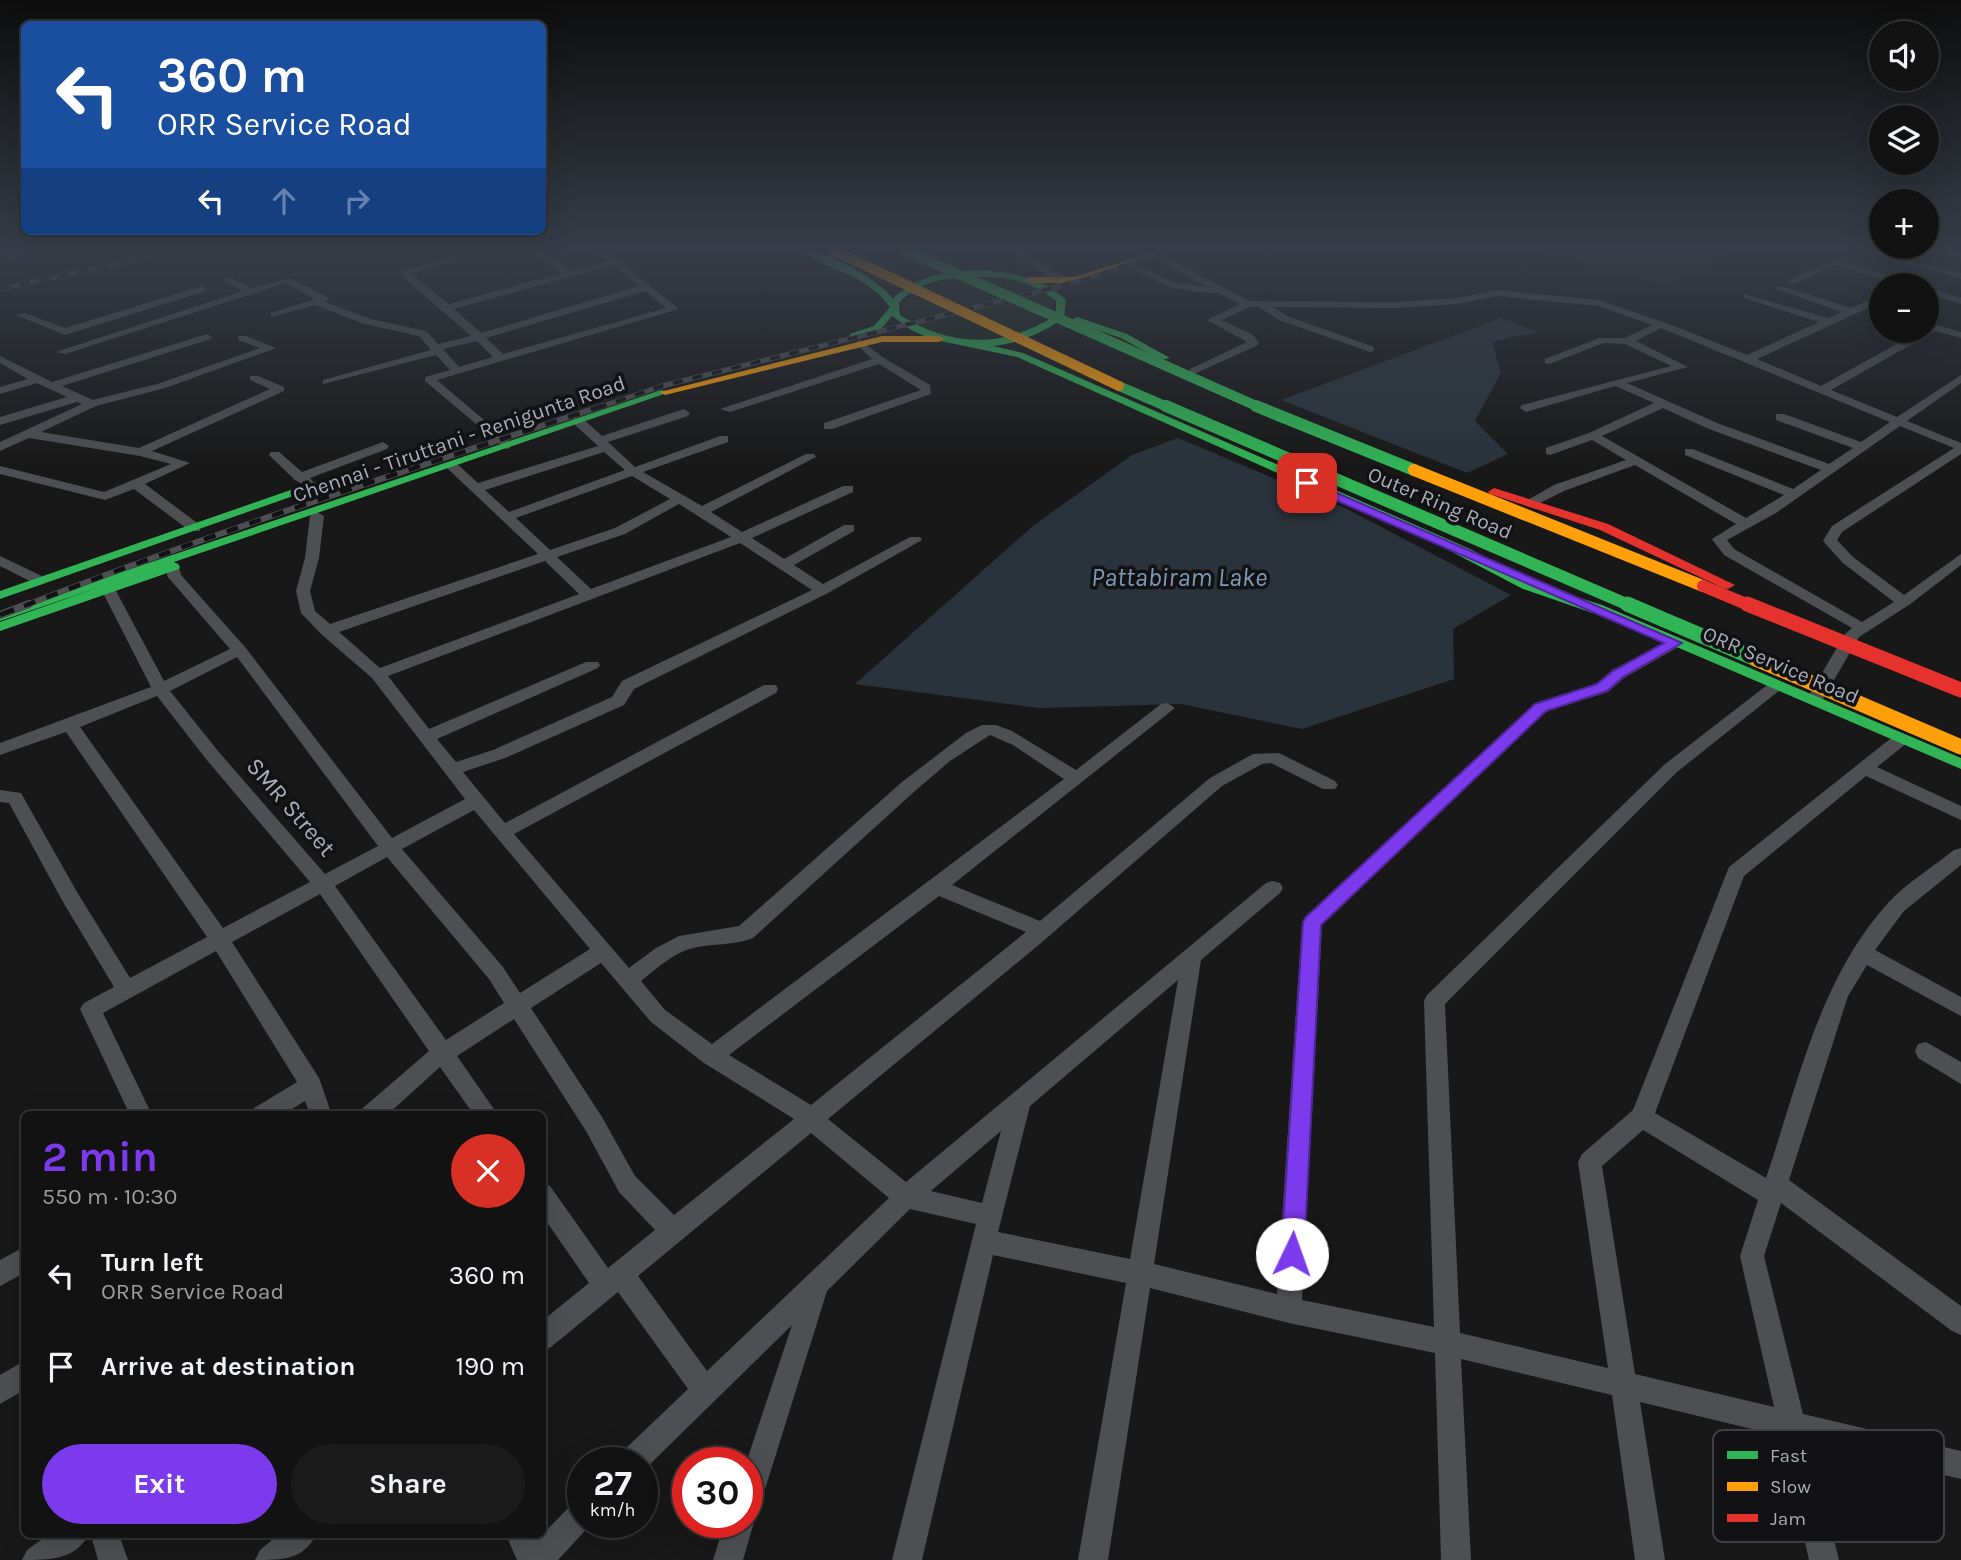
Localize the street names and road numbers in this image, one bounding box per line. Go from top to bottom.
street label: Chennai - Tiruttani - Renigunta Road [290,371,628,507]
street label: Outer Ring Road [1364,462,1516,544]
street label: ORR Service Road [1699,621,1863,709]
street label: SMR Street [241,752,341,862]

